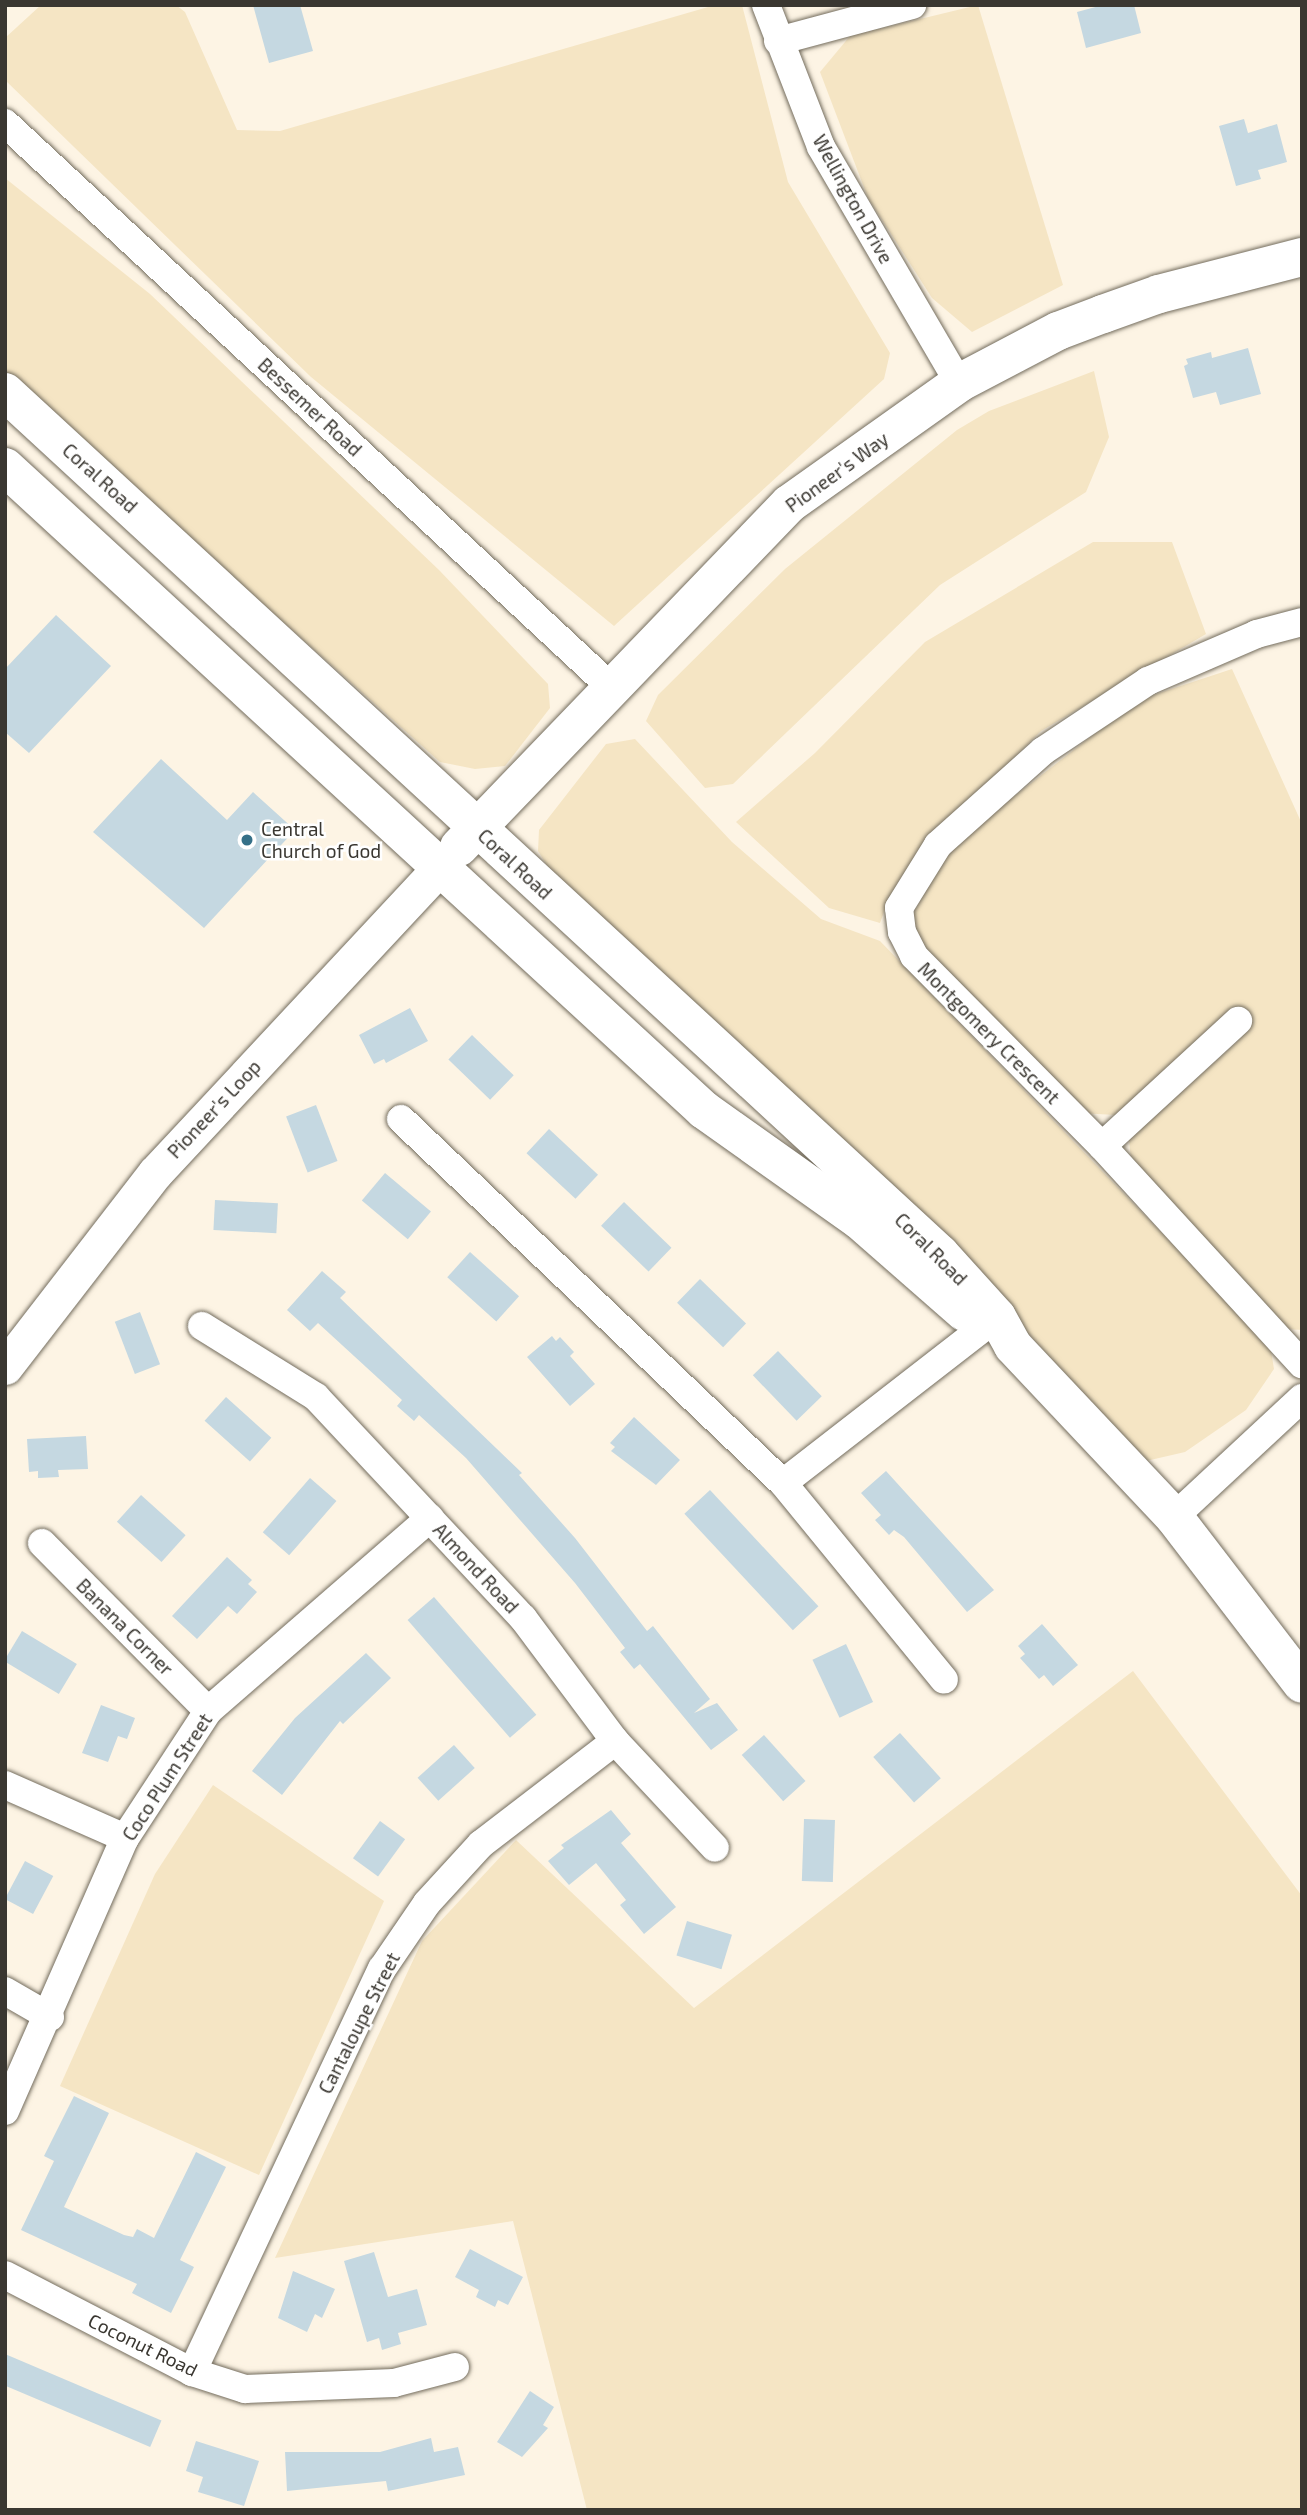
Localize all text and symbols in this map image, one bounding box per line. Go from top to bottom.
street label: Wellington Drive [808,131,898,267]
street label: Bessemer Road [253,353,367,461]
street label: Pioneer's Way [781,427,893,517]
street label: Coral Road [58,438,142,518]
place label: Central Church of God [261,818,381,862]
street label: Coral Road [473,824,557,904]
marker: Central Church of God [239,832,255,848]
street label: Montgomery Crescent [913,957,1065,1109]
street label: Pioneer's Loop [163,1055,265,1163]
street label: Coral Road [890,1208,972,1290]
street label: Almond Road [429,1518,523,1618]
street label: Banana Corner [72,1574,178,1680]
street label: Coco Plum Street [117,1709,217,1845]
street label: Cantaloupe Street [314,1949,404,2097]
street label: Coconut Road [85,2309,201,2381]

